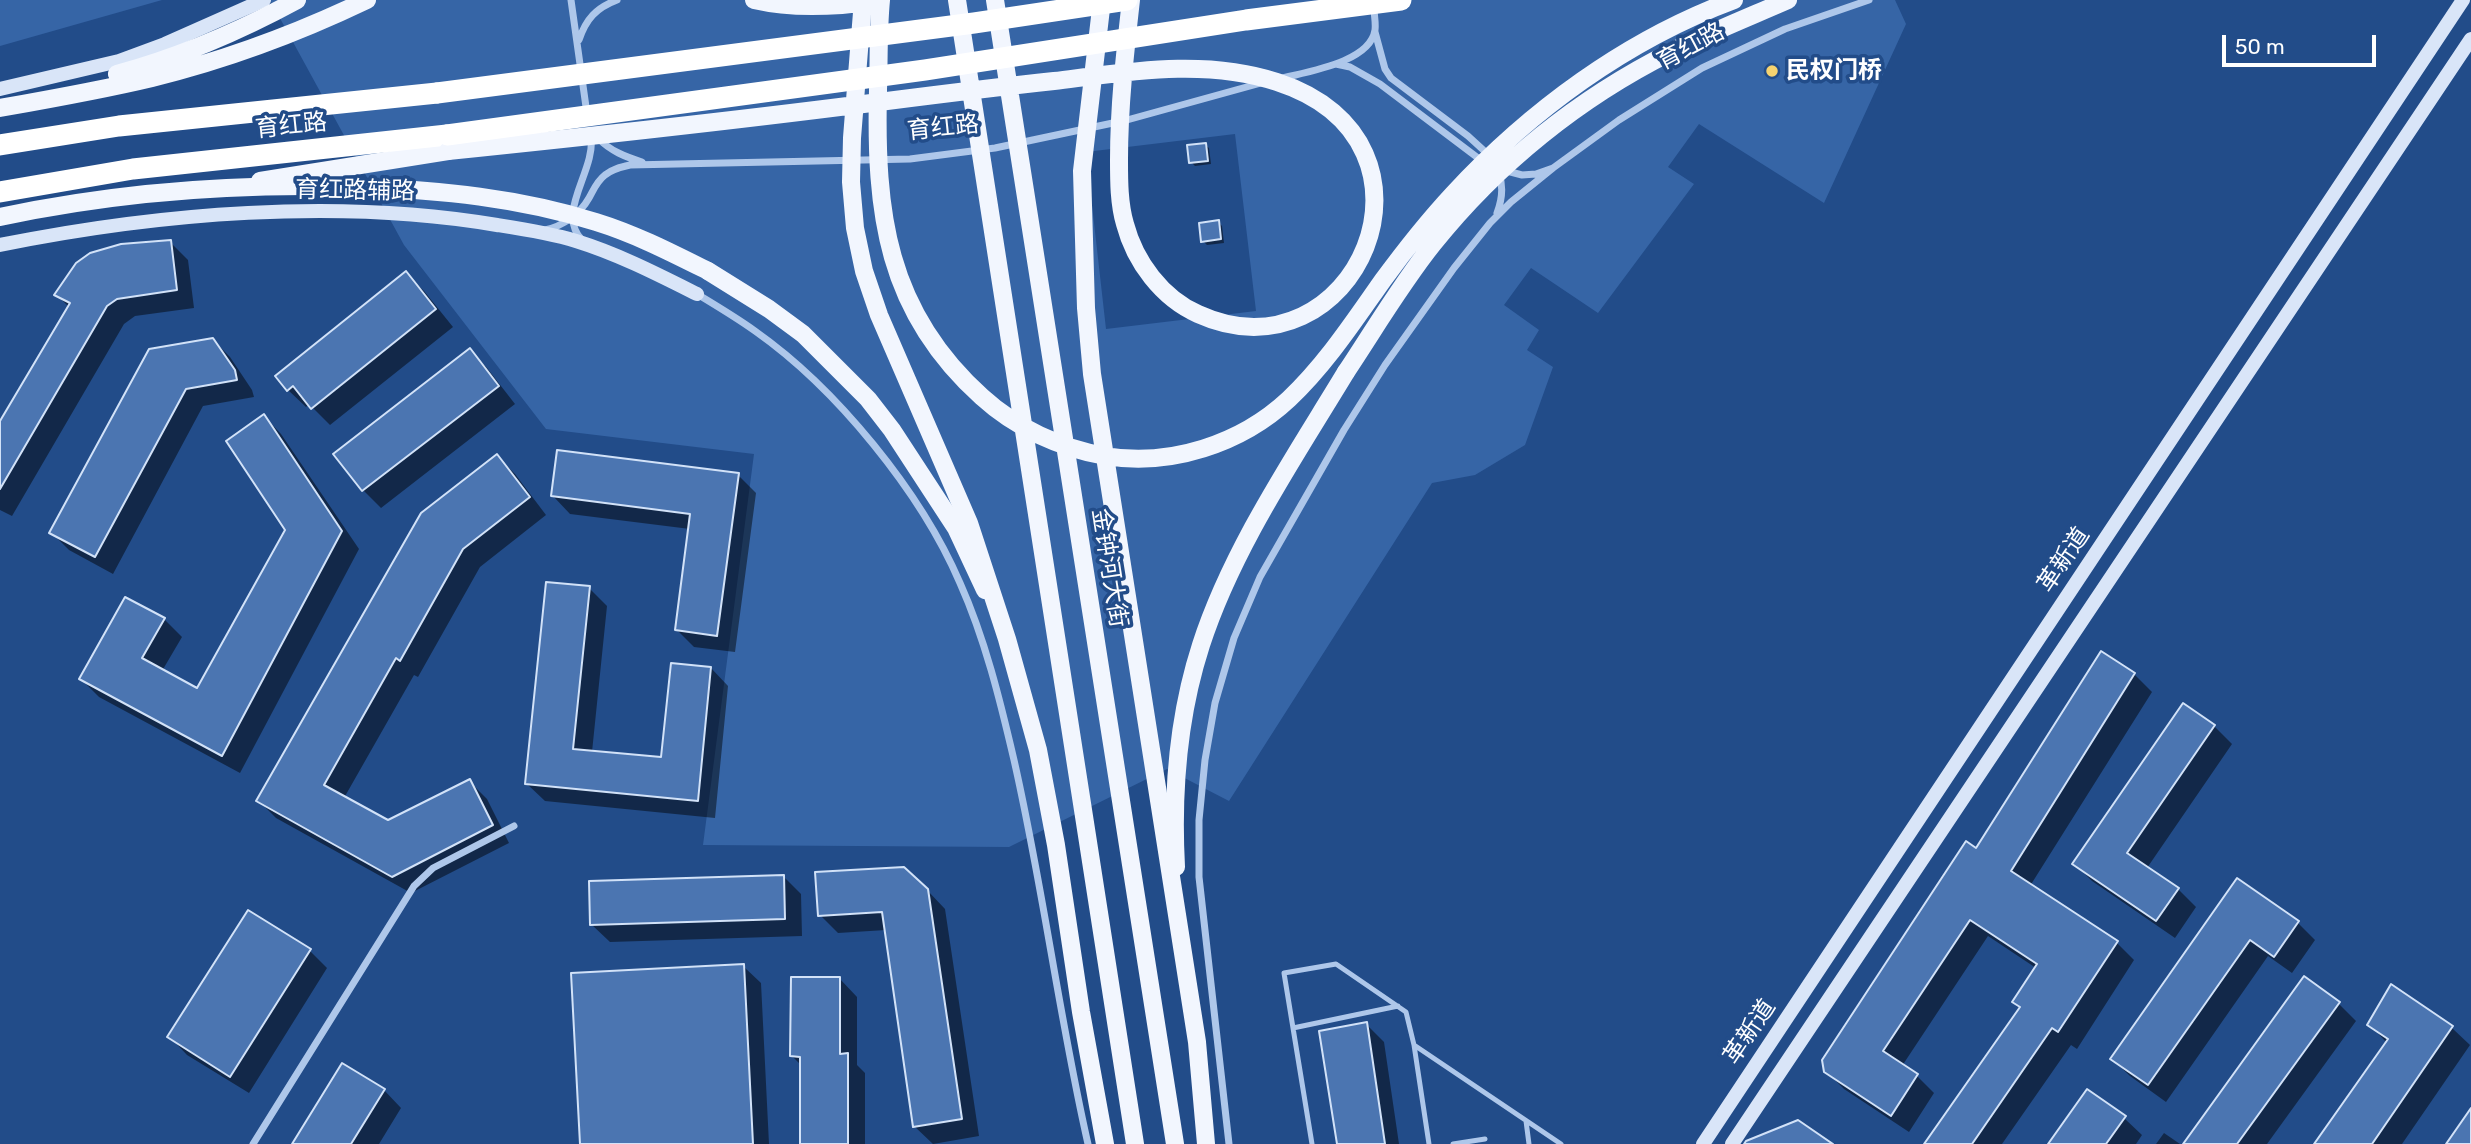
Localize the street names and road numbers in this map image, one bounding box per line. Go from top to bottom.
street label: 育红路 [1652,17,1730,77]
street label: 育红路 [254,108,328,144]
street label: 育红路 [906,110,980,146]
street label: 育红路辅路 [295,176,415,206]
street label: 金钟河大街 [1085,506,1133,630]
street label: 革新道 [2032,522,2096,598]
street label: 革新道 [1718,994,1782,1070]

